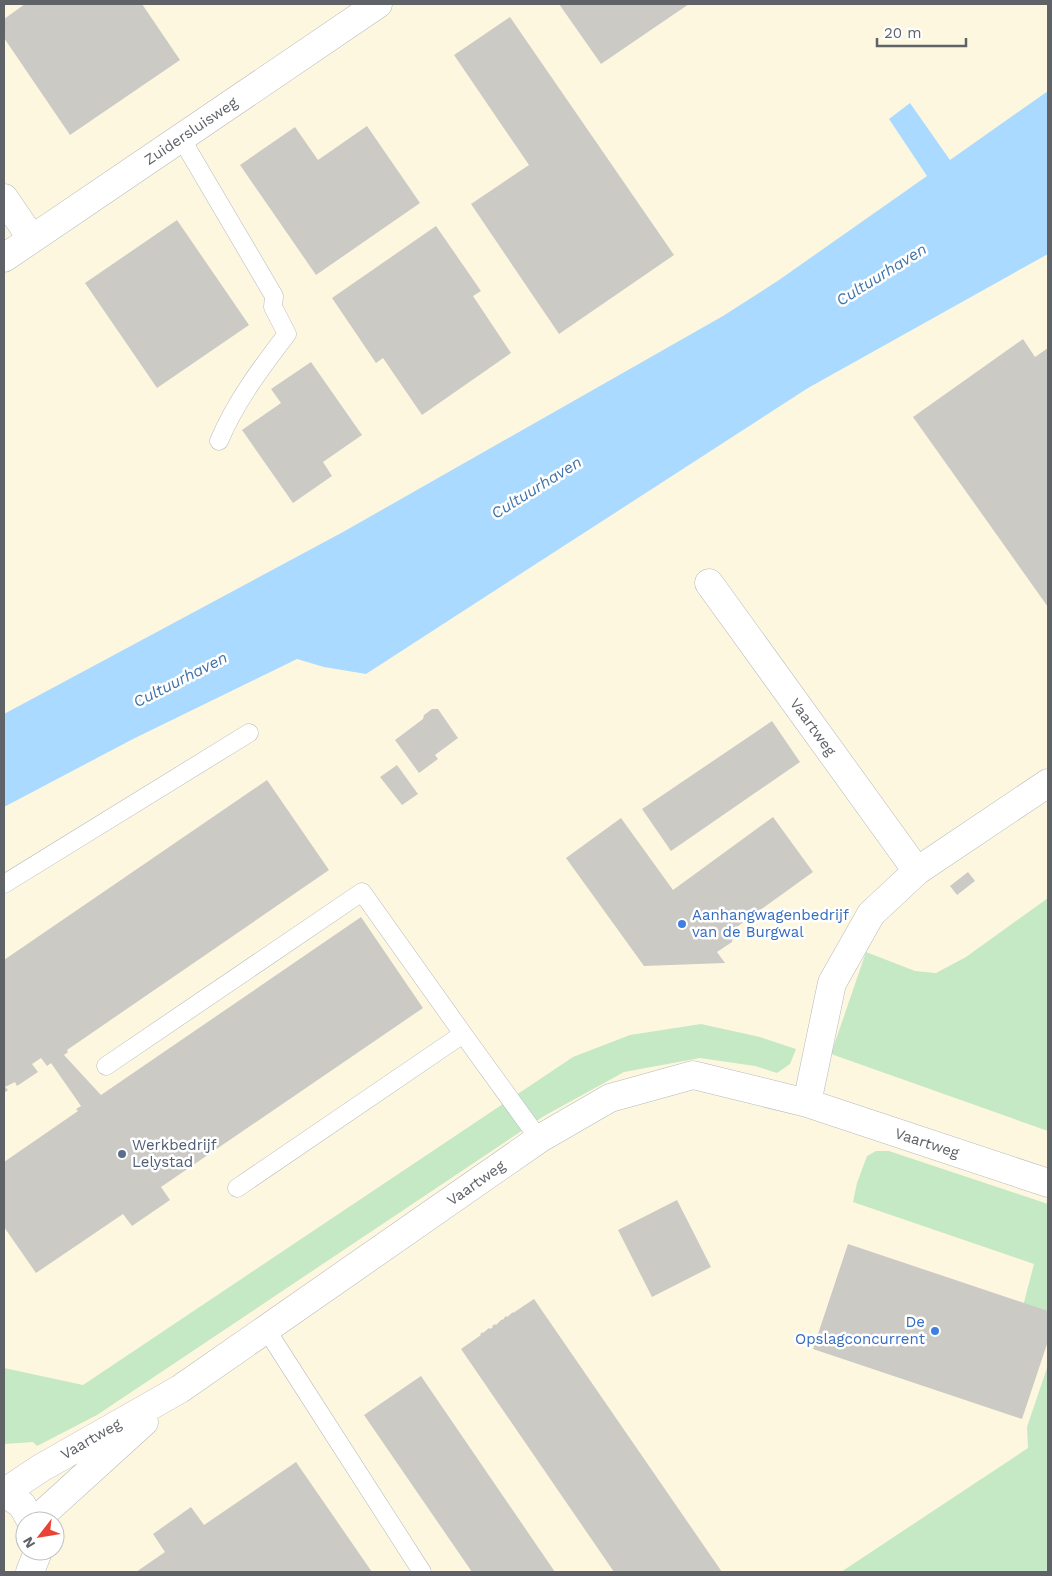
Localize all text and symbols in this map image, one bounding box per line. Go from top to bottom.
scale bar [877,15,966,47]
text: 20 m [884,24,922,42]
street label: Zuidersluisweg [141,93,241,169]
water label: Cultuurhaven [833,239,930,310]
water label: Cultuurhaven [488,452,585,523]
water label: Cultuurhaven [130,648,230,711]
street label: Vaartweg [786,695,840,759]
place label: Aanhangwagenbedrijf van de Burgwal [692,906,849,941]
marker: Aanhangwagenbedrijf van de Burgwal [676,918,688,930]
street label: Vaartweg [892,1124,962,1162]
place label: Werkbedrijf Lelystad [132,1136,217,1171]
marker: Werkbedrijf Lelystad [116,1148,128,1160]
street label: Vaartweg [444,1156,508,1210]
place label: De Opslagconcurrent [795,1313,926,1348]
marker: De Opslagconcurrent [929,1325,941,1337]
street label: Vaartweg [58,1415,124,1463]
north arrow [15,1511,65,1561]
text: N [19,1534,38,1551]

